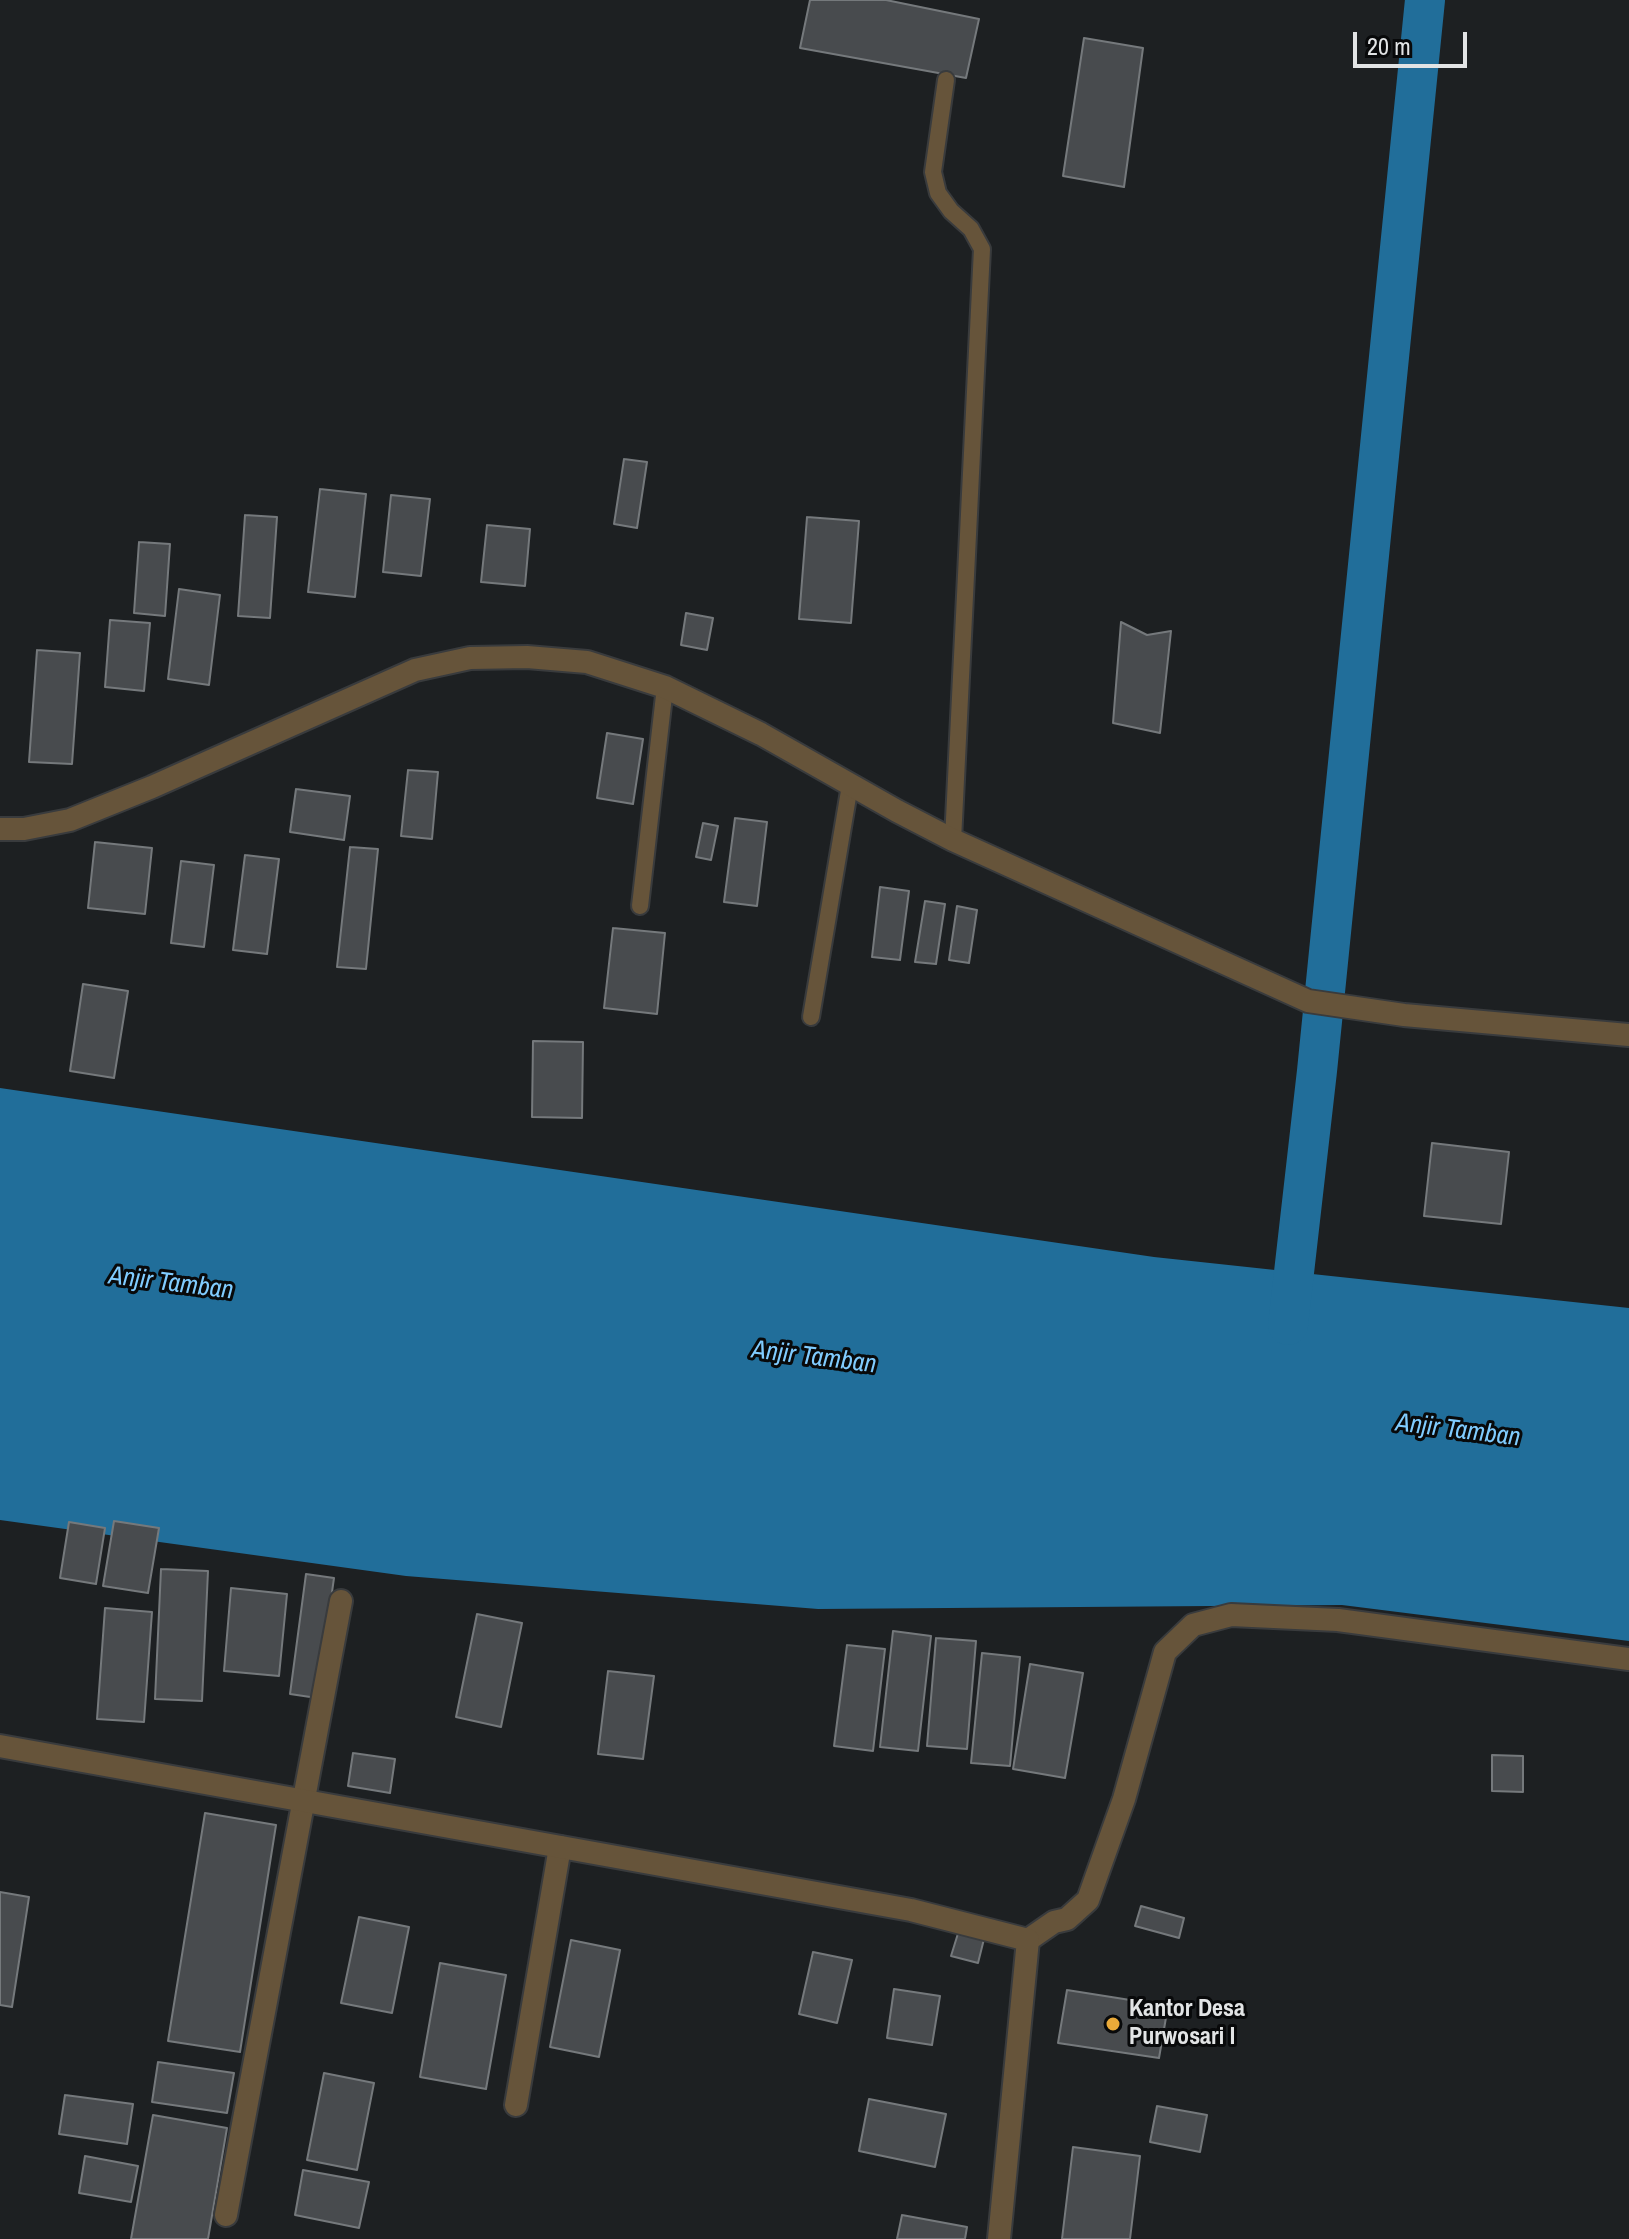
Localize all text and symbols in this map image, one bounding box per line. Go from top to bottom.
scale bar [1357,16,1471,66]
text: 20 m [1367,30,1411,62]
water label: Anjir Tamban [107,1261,235,1307]
water label: Anjir Tamban [750,1335,878,1381]
water label: Anjir Tamban [1394,1408,1522,1454]
place label: Kantor Desa Purwosari I [1129,1996,1245,2052]
marker: Kantor Desa Purwosari I [1104,2015,1122,2033]

